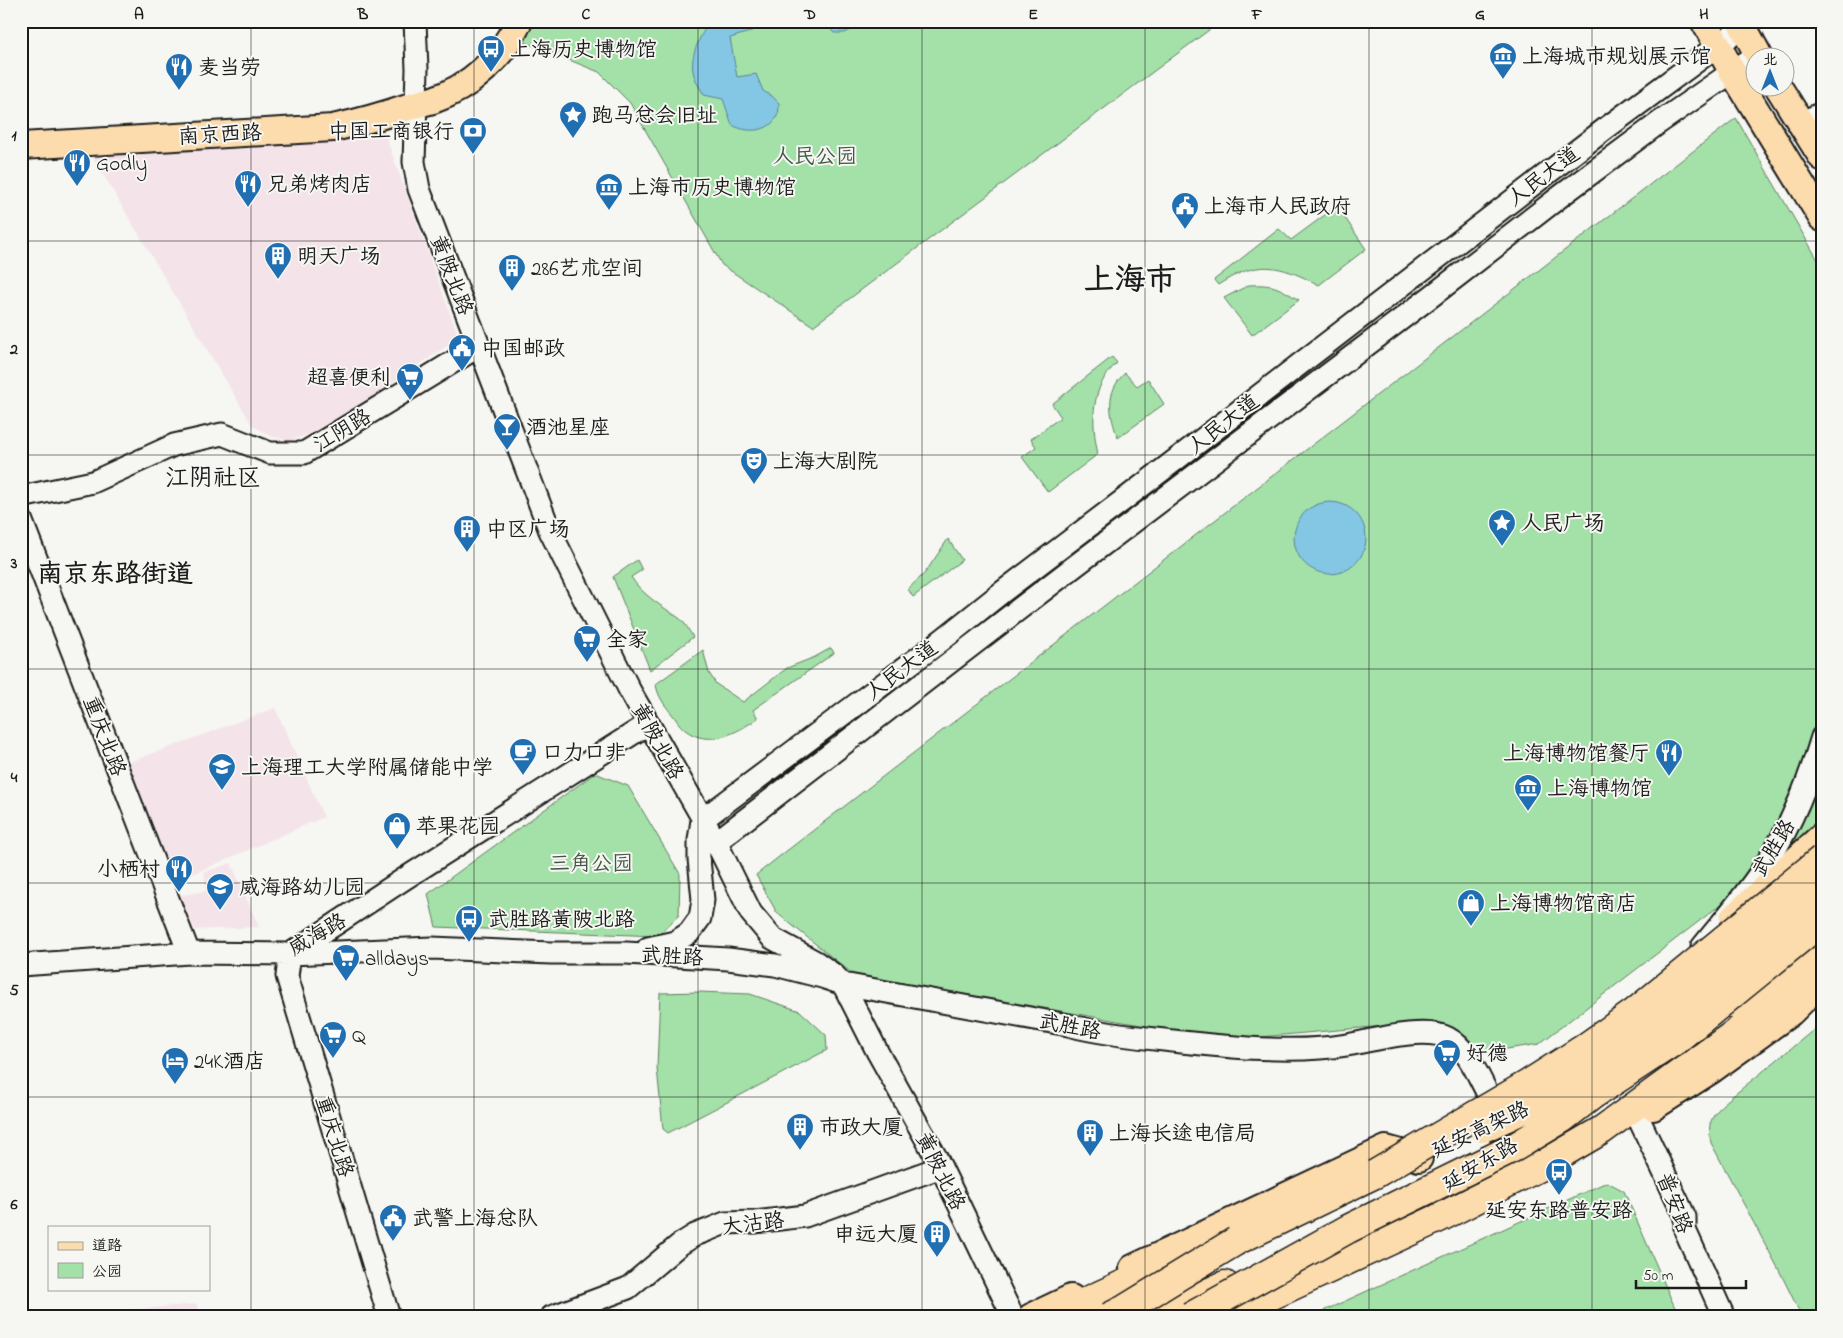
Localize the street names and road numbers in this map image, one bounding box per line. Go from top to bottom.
street label: 南京西路 [177,119,263,153]
street label: 人民大道 [1502,140,1587,215]
street label: 黄陂北路 [421,231,479,320]
street label: 人民大道 [1182,388,1267,463]
street label: 江阴路 [308,403,378,461]
street label: 人民大道 [860,634,945,709]
street label: 重庆北路 [74,692,132,781]
street label: 黄陂北路 [623,698,690,786]
street label: 武胜路 [1746,814,1804,884]
street label: 威海路 [283,907,353,964]
street label: 武胜路 [640,941,704,975]
street label: 武胜路 [1036,1007,1103,1049]
street label: 重庆北路 [306,1092,360,1181]
street label: 延安高架路 [1427,1095,1535,1167]
street label: 黄陂北路 [907,1128,972,1216]
street label: 延安东路 [1437,1131,1525,1200]
street label: 普安路 [1648,1169,1698,1239]
street label: 大沽路 [720,1206,786,1244]

